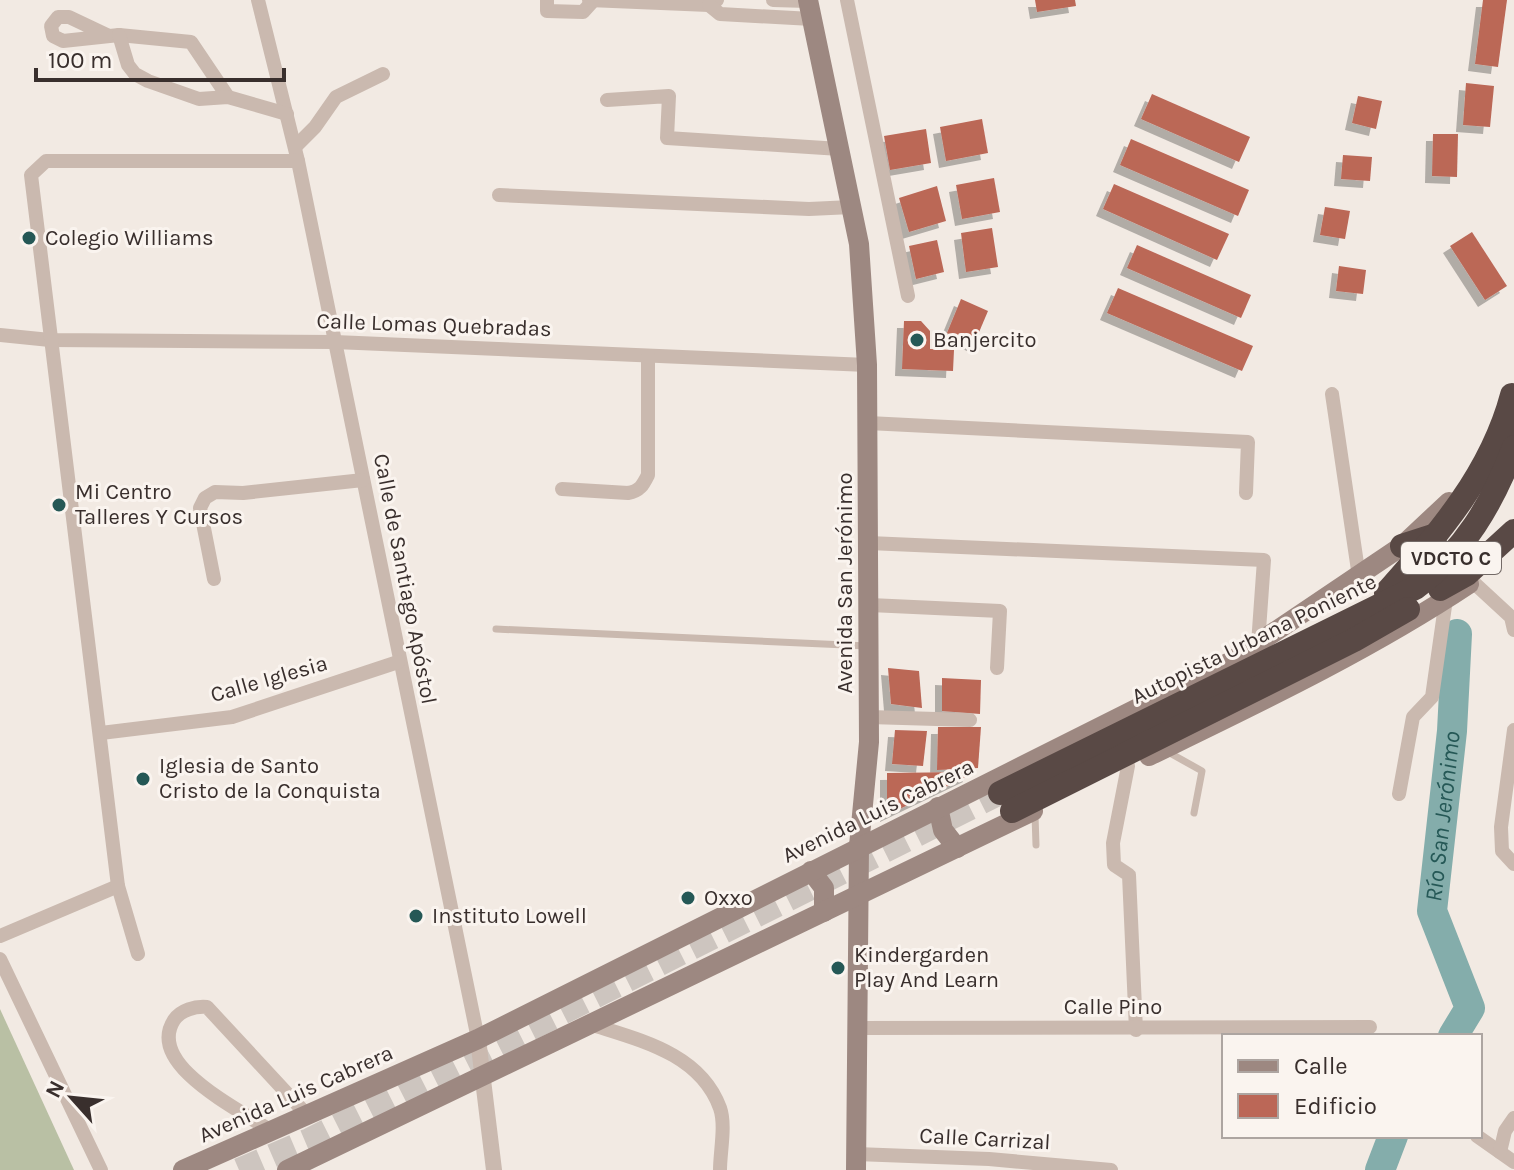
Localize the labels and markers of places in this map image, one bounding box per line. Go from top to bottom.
place label: Colegio Williams [45,225,214,251]
marker: Colegio Williams [20,229,38,247]
place label: Banjercito [933,327,1036,353]
marker: Banjercito [908,331,926,349]
place label: Mi Centro Talleres Y Cursos [75,479,243,530]
marker: Mi Centro Talleres Y Cursos [50,496,68,514]
place label: Iglesia de Santo Cristo de la Conquista [159,753,381,804]
marker: Iglesia de Santo Cristo de la Conquista [134,770,152,788]
place label: Oxxo [704,885,753,911]
marker: Oxxo [679,889,697,907]
place label: Instituto Lowell [432,903,587,929]
marker: Instituto Lowell [407,907,425,925]
place label: Kindergarden Play And Learn [854,942,999,993]
marker: Kindergarden Play And Learn [829,959,847,977]

